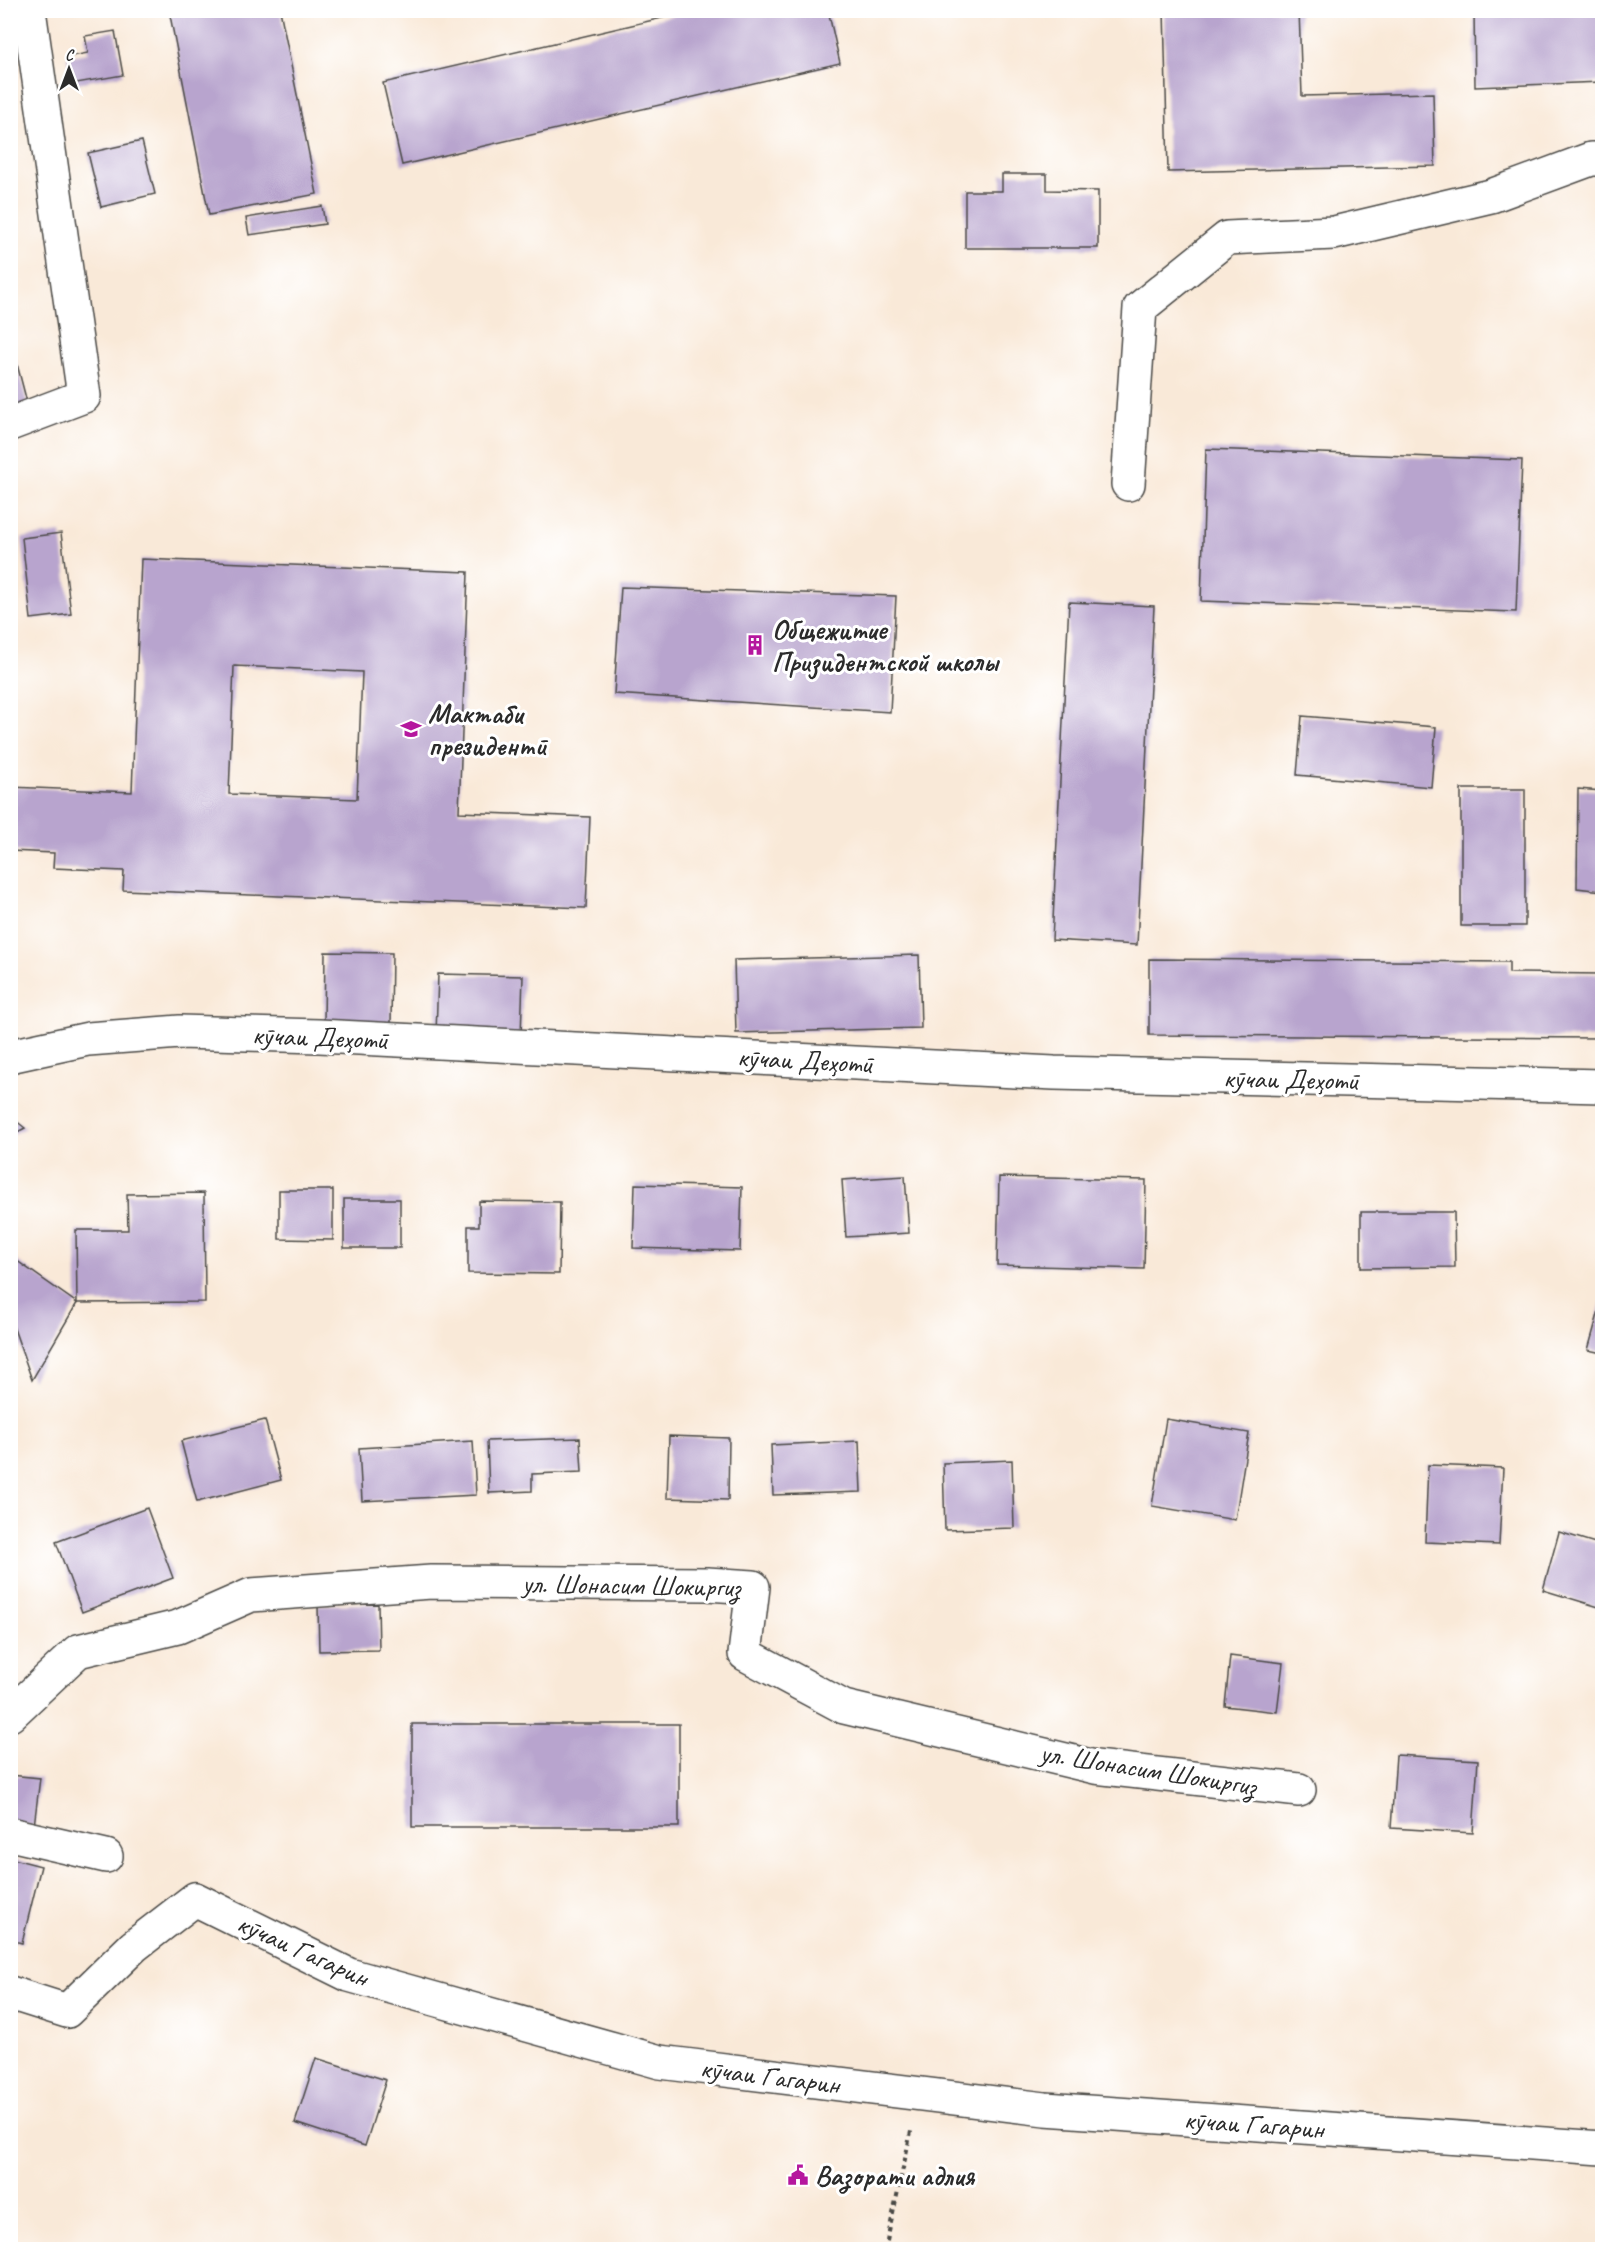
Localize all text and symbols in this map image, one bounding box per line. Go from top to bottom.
north arrow [39,39,99,99]
text: С [65,45,75,65]
place label: Общежитие Призидентской школы [772,612,1001,680]
building icon: Общежитие Призидентской школы [743,633,767,657]
place label: Мактаби президентӣ [428,696,549,763]
school or university icon: Мактаби президентӣ [399,717,423,741]
street label: кӯчаи Деҳотӣ [252,1017,391,1057]
street label: кӯчаи Деҳотӣ [736,1039,876,1081]
street label: кӯчаи Деҳотӣ [1223,1060,1361,1098]
street label: ул. Шонасим Шокиргиз [520,1566,743,1605]
street label: ул. Шонасим Шокиргиз [1036,1734,1261,1805]
street label: кӯчаи Гагарин [232,1905,376,1995]
street label: кӯчаи Гагарин [698,2050,843,2102]
street label: кӯчаи Гагарин [1183,2102,1327,2146]
place label: Вазорати адлия [815,2158,976,2194]
public building icon: Вазорати адлия [786,2163,810,2187]

